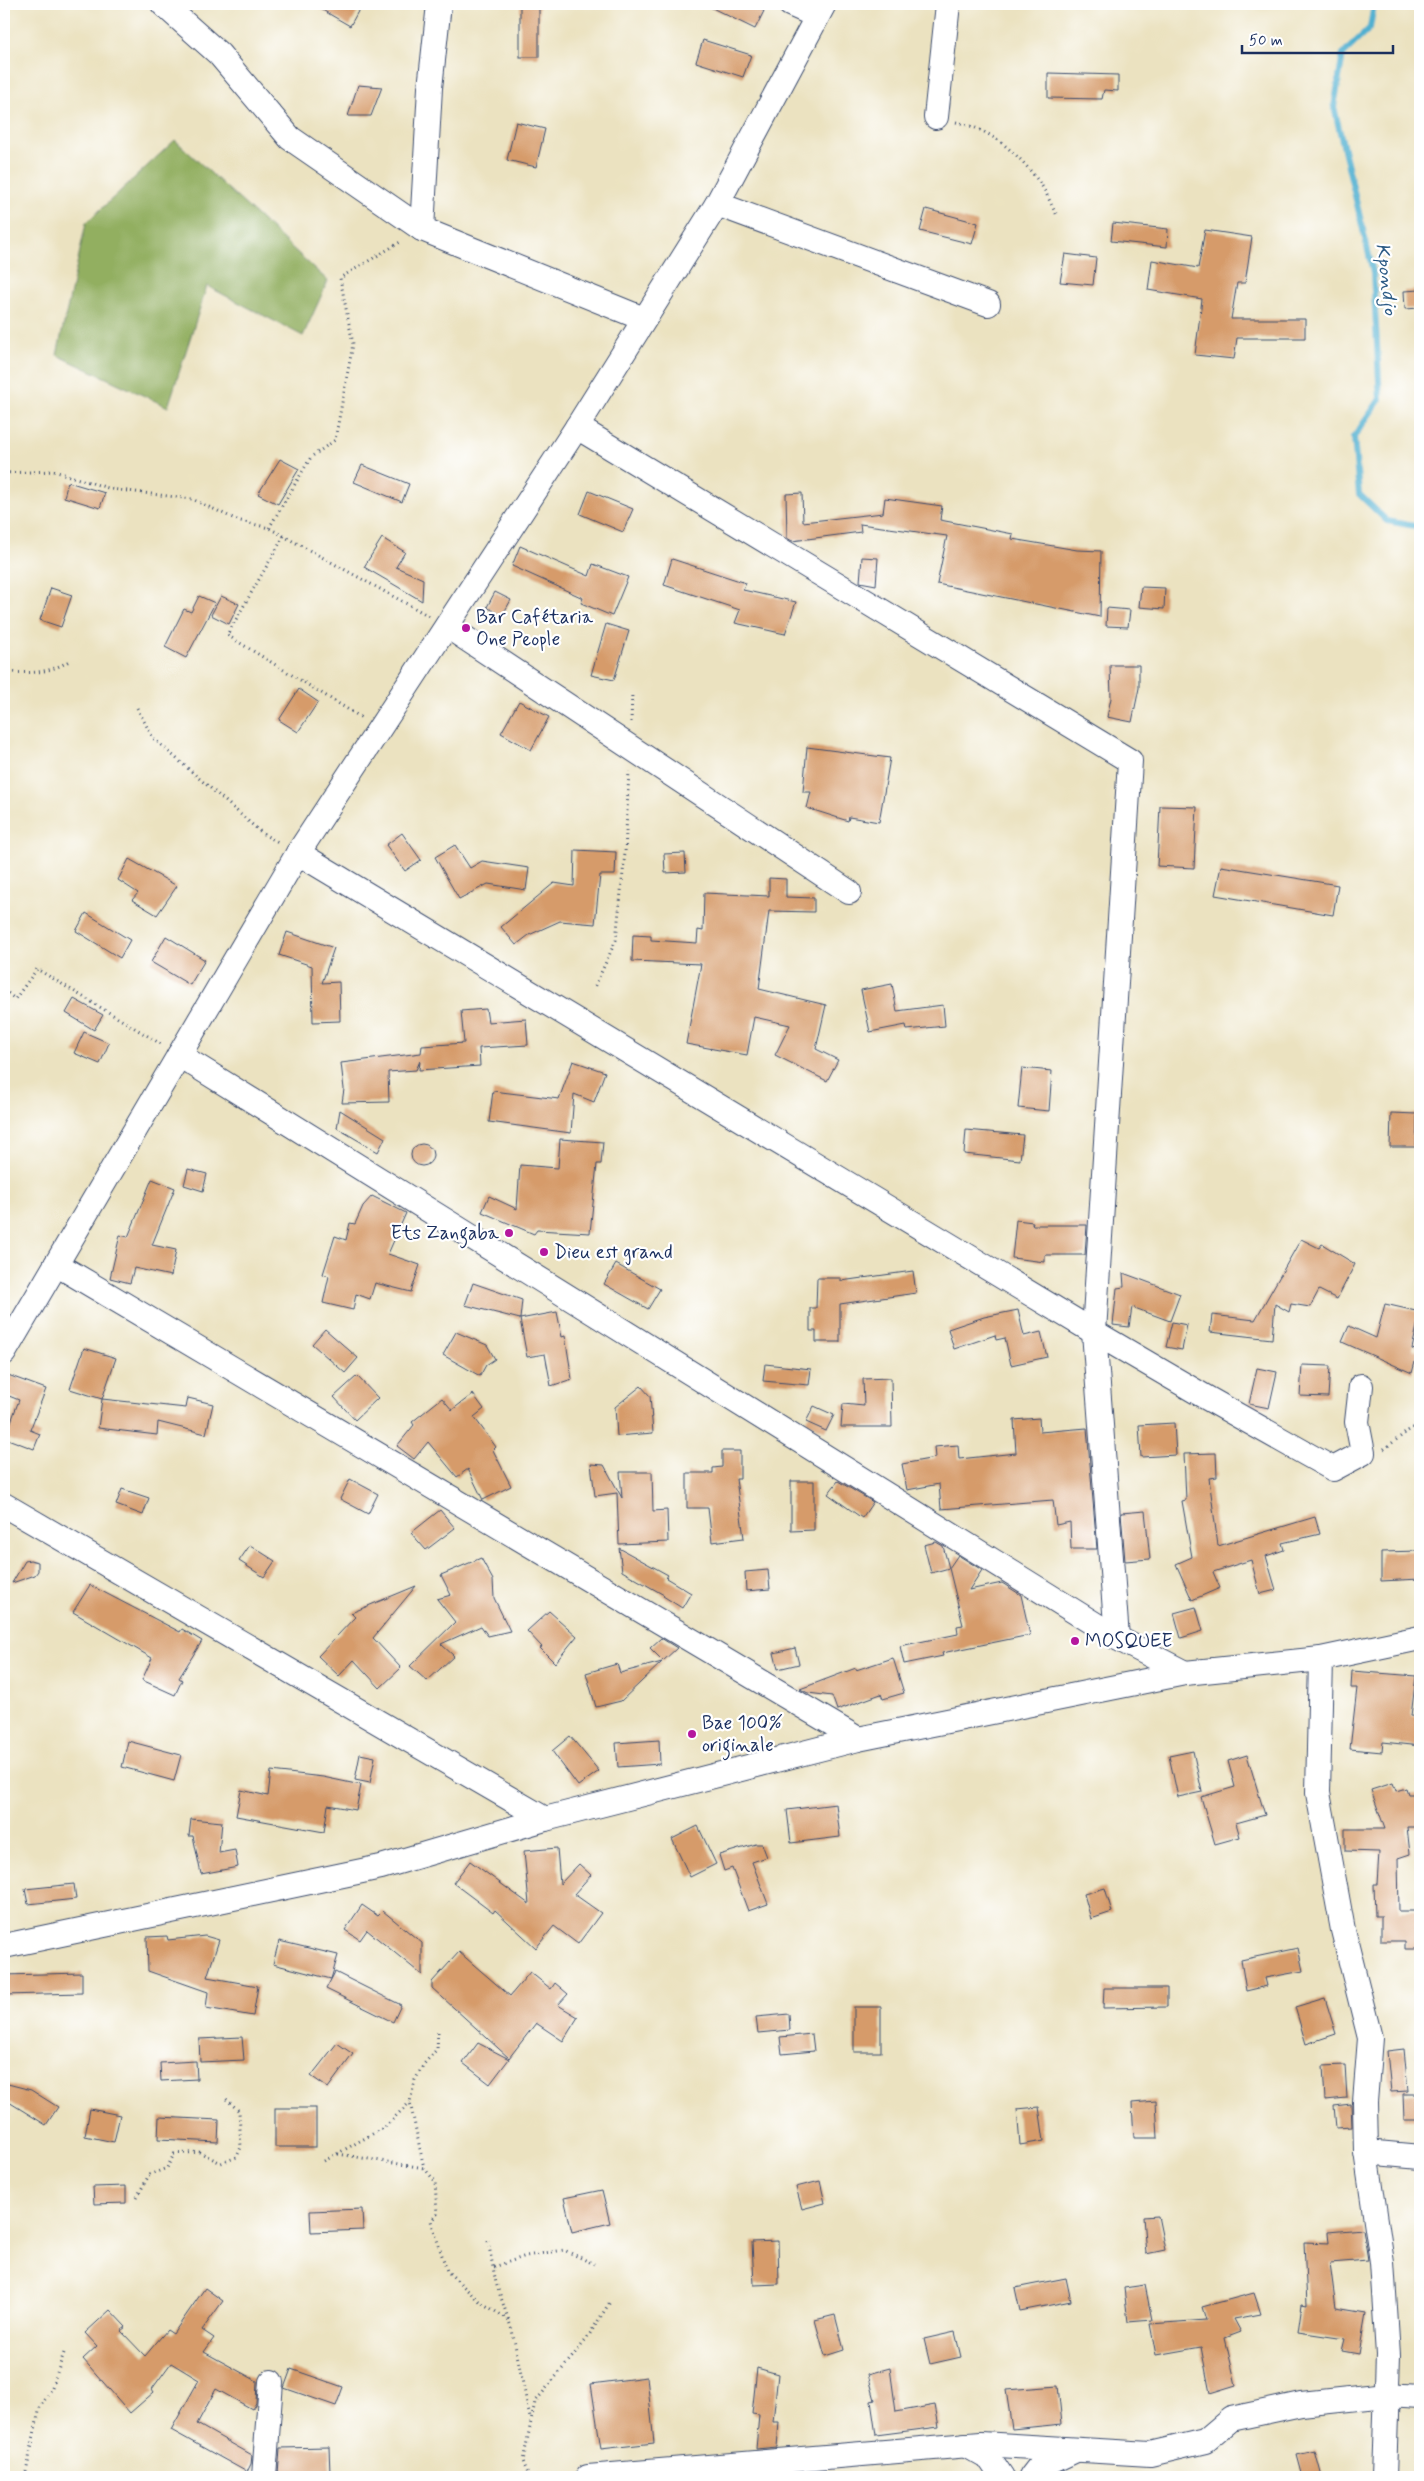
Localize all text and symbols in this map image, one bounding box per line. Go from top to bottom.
scale bar [1242,22,1393,54]
text: 50 m [1249,31,1283,51]
water label: Kpondjo [1368,242,1404,317]
place label: Bar Cafétaria One People [476,605,594,652]
marker: Bar Cafétaria One People [460,622,472,634]
place label: Ets Zangaba [391,1221,500,1249]
marker: Ets Zangaba [503,1227,515,1239]
place label: Dieu est grand [554,1240,673,1266]
marker: Dieu est grand [538,1246,550,1258]
place label: MOSQUEE [1085,1629,1173,1654]
marker: MOSQUEE [1069,1635,1081,1647]
place label: Bae 100% originale [702,1711,783,1761]
marker: Bae 100% originale [686,1728,698,1740]

